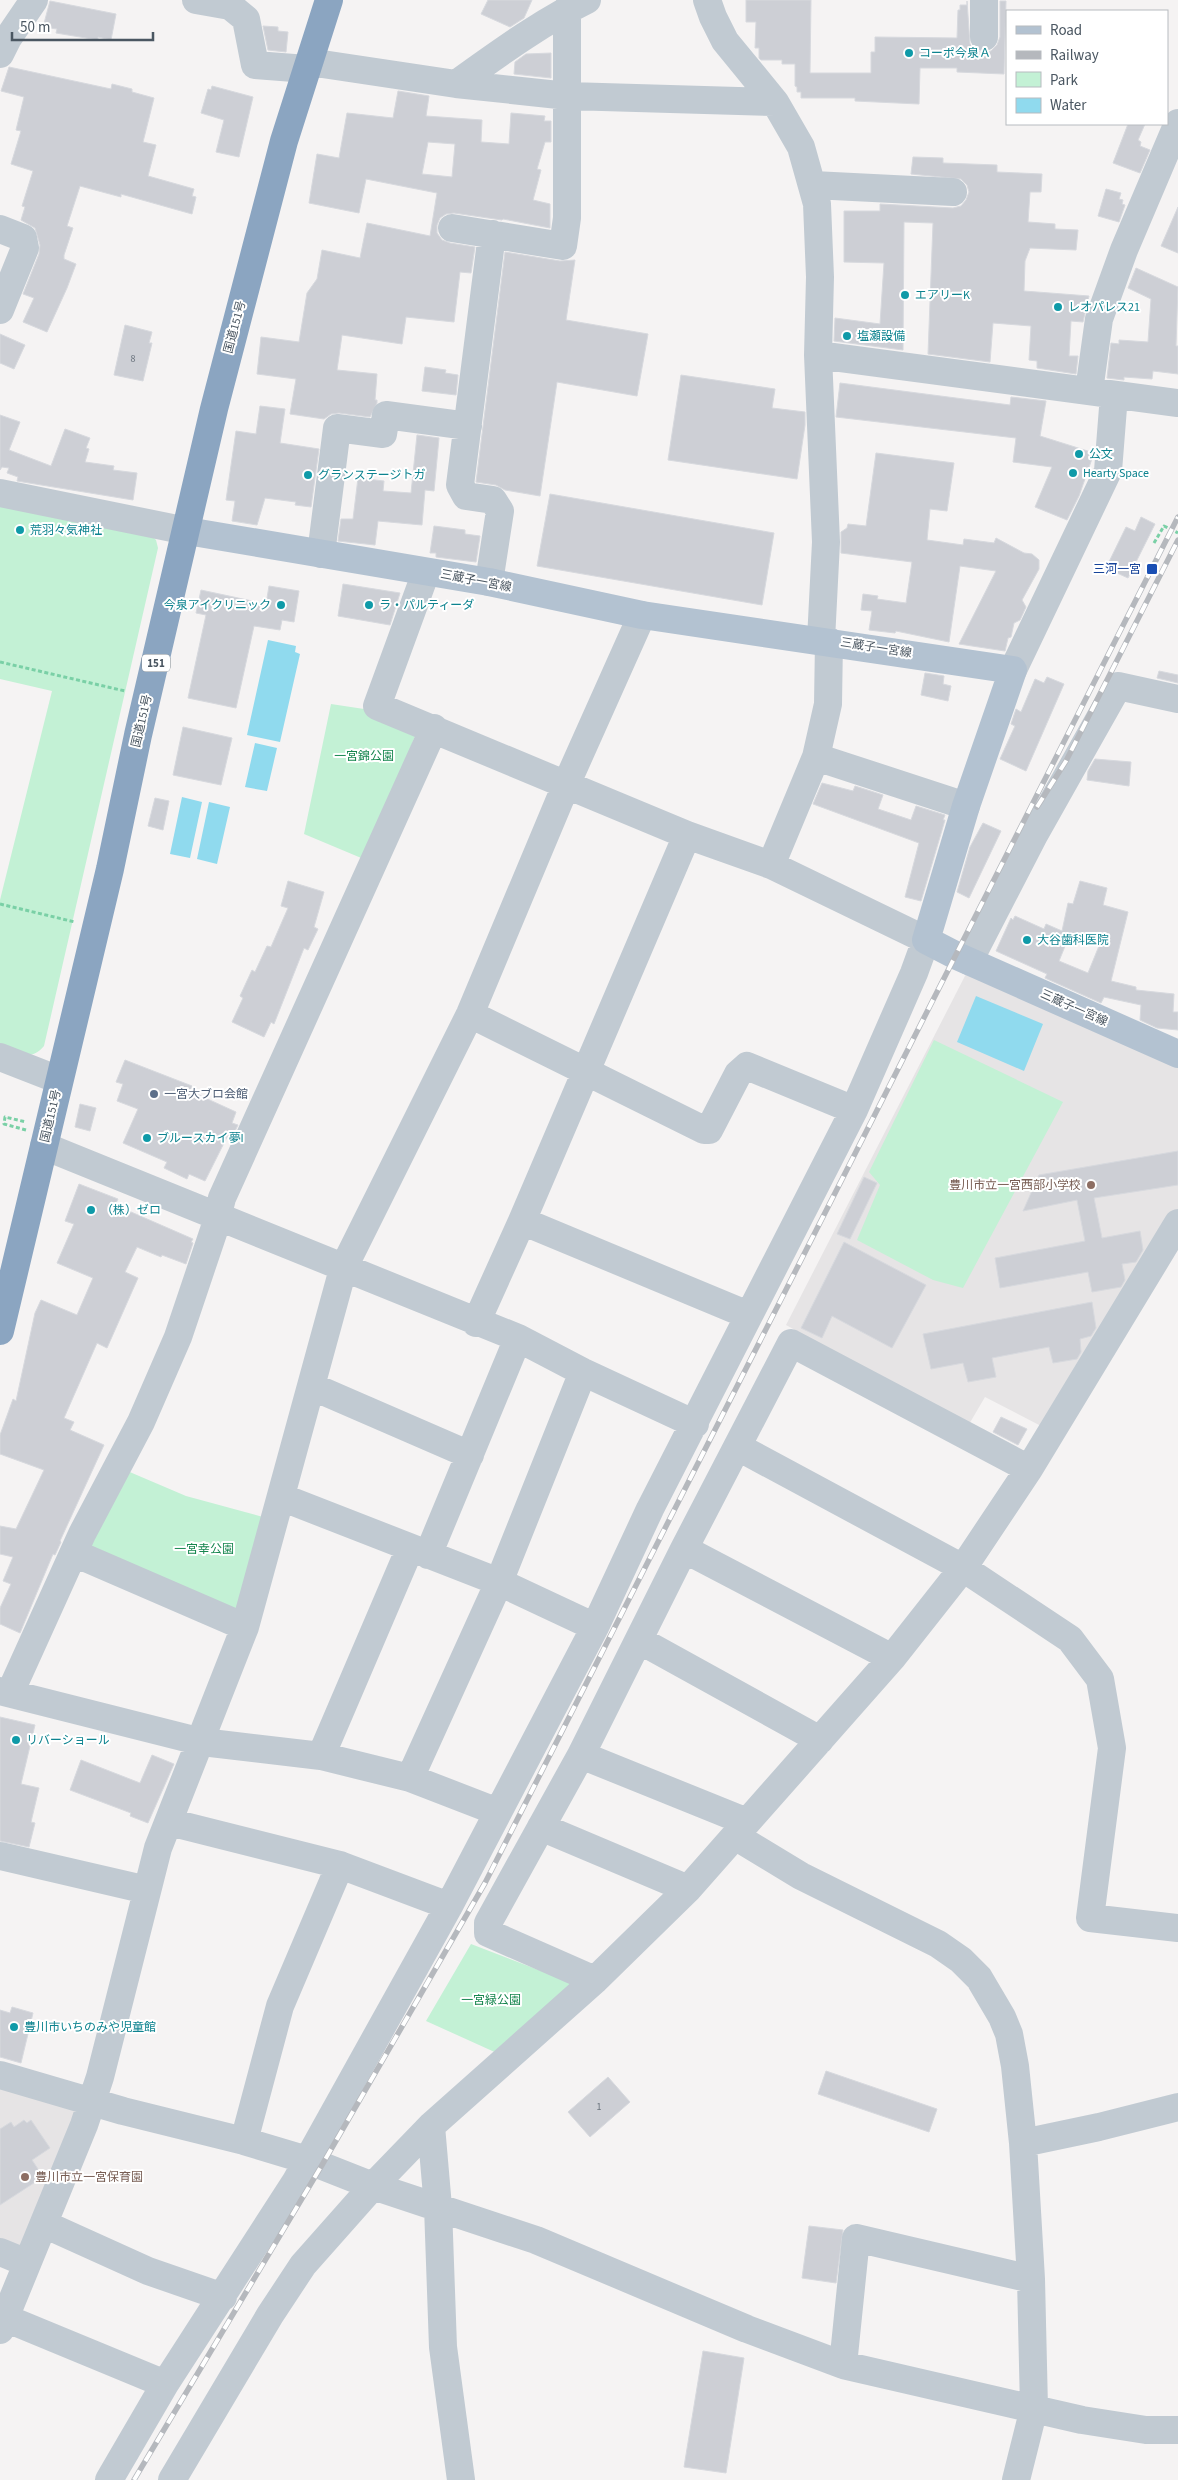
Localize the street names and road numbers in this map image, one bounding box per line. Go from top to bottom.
street label: 国道151号 [220,299,250,355]
street label: 三蔵子一宮線 [439,566,513,596]
street label: 三蔵子一宮線 [839,634,913,662]
road number: 151 [142,654,170,671]
street label: 国道151号 [128,693,156,749]
street label: 三蔵子一宮線 [1038,986,1110,1030]
street label: 国道151号 [37,1088,65,1144]

